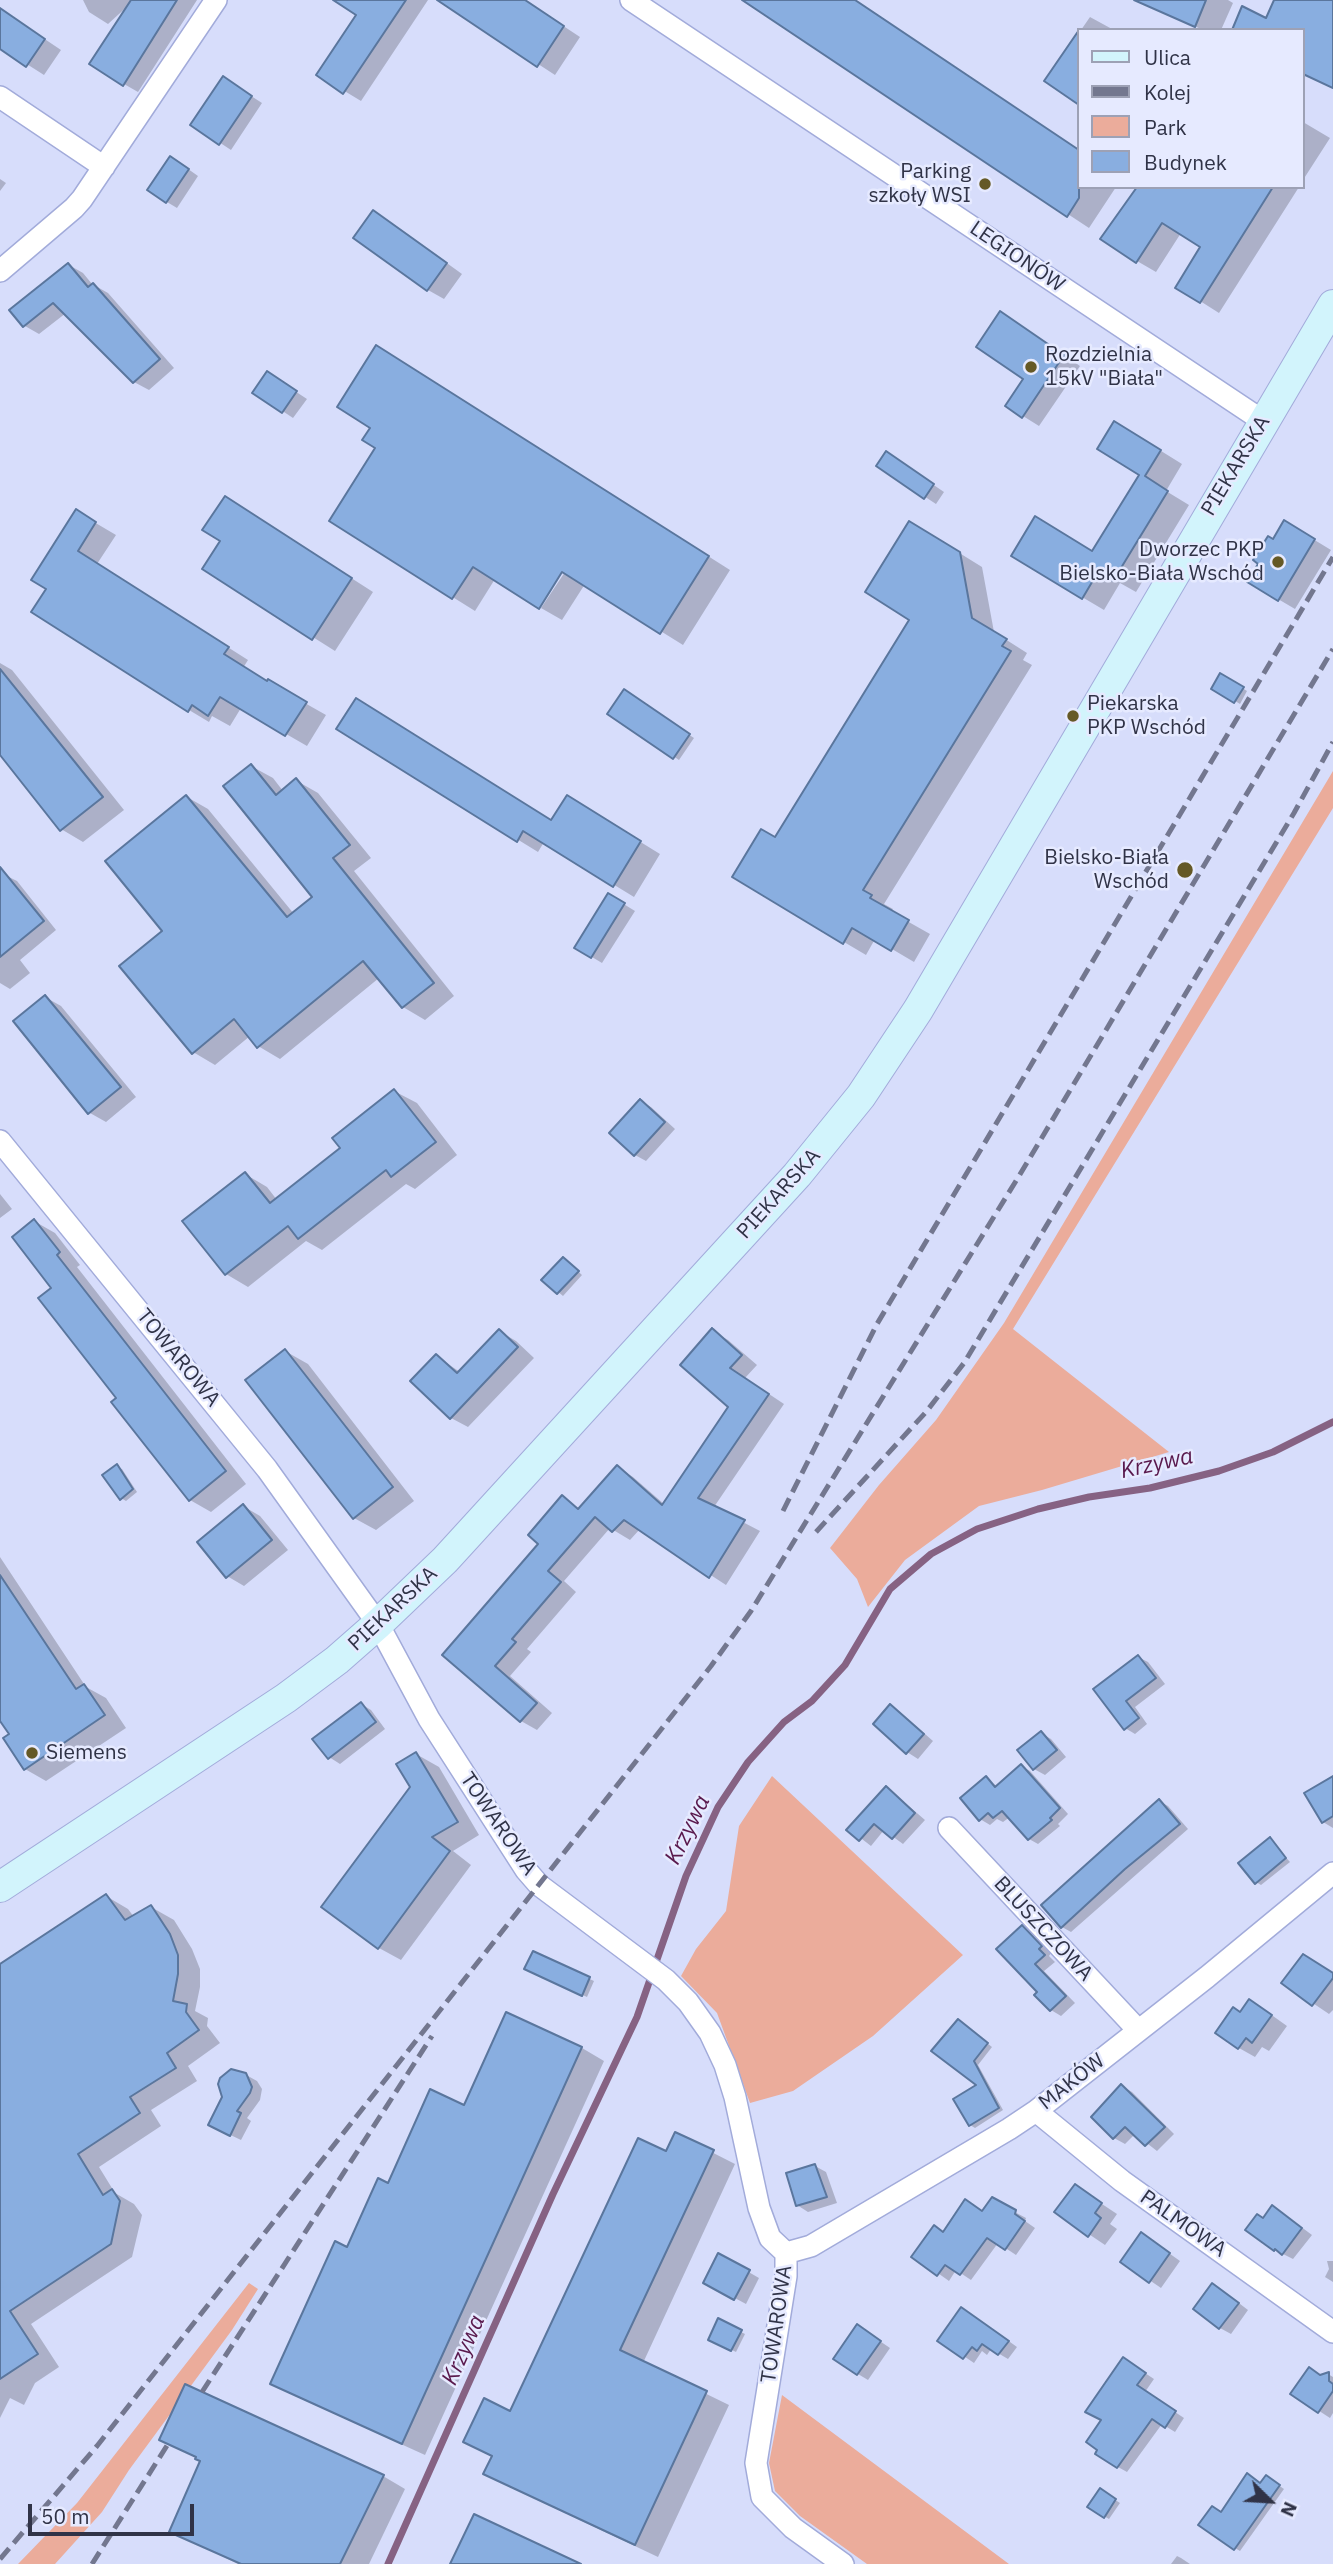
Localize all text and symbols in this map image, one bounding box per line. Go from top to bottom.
legend [1078,28,1305,189]
text: Ulica [1144,43,1191,71]
text: Kolej [1144,78,1191,106]
text: Park [1144,113,1187,141]
text: Budynek [1144,148,1227,176]
place label: Parking szkoły WSI [868,159,971,209]
marker: Parking szkoły WSI [977,176,993,192]
street label: LEGIONÓW [965,216,1069,298]
place label: Rozdzielnia 15kV "Biała" [1045,342,1163,392]
marker: Rozdzielnia 15kV "Biała" [1023,359,1039,375]
street label: PIEKARSKA [1196,411,1276,521]
place label: Dworzec PKP Bielsko-Biała Wschód [1059,537,1264,587]
marker: Dworzec PKP Bielsko-Biała Wschód [1270,554,1286,570]
place label: Piekarska PKP Wschód [1087,691,1206,741]
marker: Piekarska PKP Wschód [1065,708,1081,724]
place label: Bielsko-Biała Wschód [1044,845,1169,895]
marker: Bielsko-Biała Wschód [1175,860,1195,880]
street label: PIEKARSKA [732,1144,826,1244]
street label: TOWAROWA [131,1304,225,1412]
water label: Krzywa [1118,1443,1196,1485]
street label: PIEKARSKA [343,1561,443,1657]
place label: Siemens [46,1740,127,1766]
marker: Siemens [24,1745,40,1761]
street label: TOWAROWA [454,1768,542,1880]
water label: Krzywa [659,1791,717,1869]
street label: BLUSZCZOWA [988,1871,1098,1987]
street label: MAKÓW [1034,2048,1110,2116]
street label: PALMOWA [1135,2185,1231,2263]
street label: TOWAROWA [756,2263,798,2385]
water label: Krzywa [436,2311,492,2389]
north arrow [1235,2466,1305,2536]
scale bar [32,2490,198,2534]
text: N [1275,2498,1303,2521]
text: 50 m [41,2502,90,2530]

